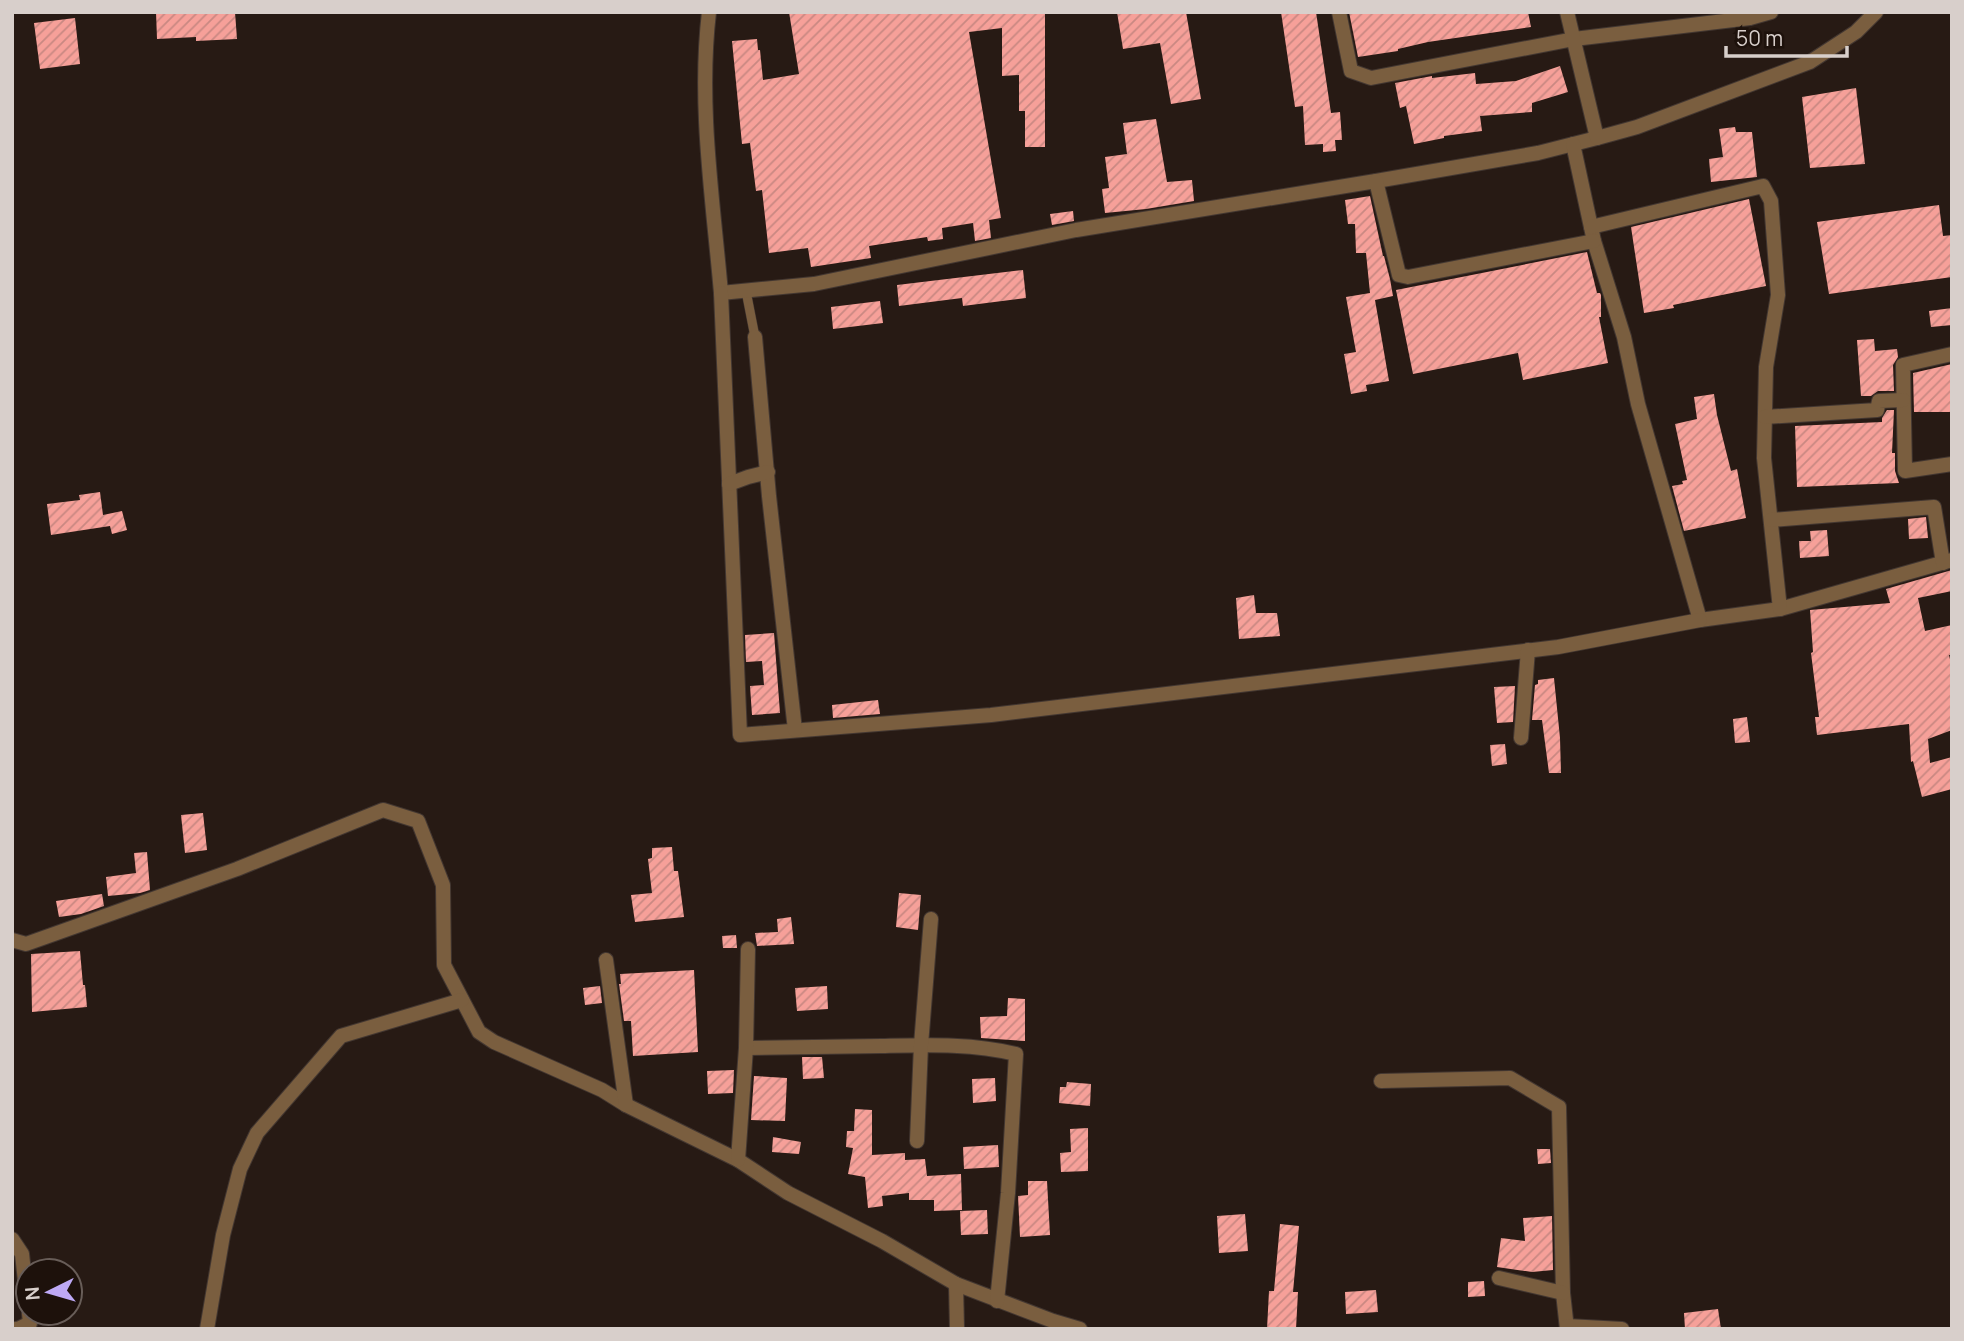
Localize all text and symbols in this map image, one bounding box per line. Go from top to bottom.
scale bar [1726,14,1847,58]
text: 50 m [1736,24,1783,52]
north arrow [14,1257,84,1327]
text: N [19,1286,46,1301]

